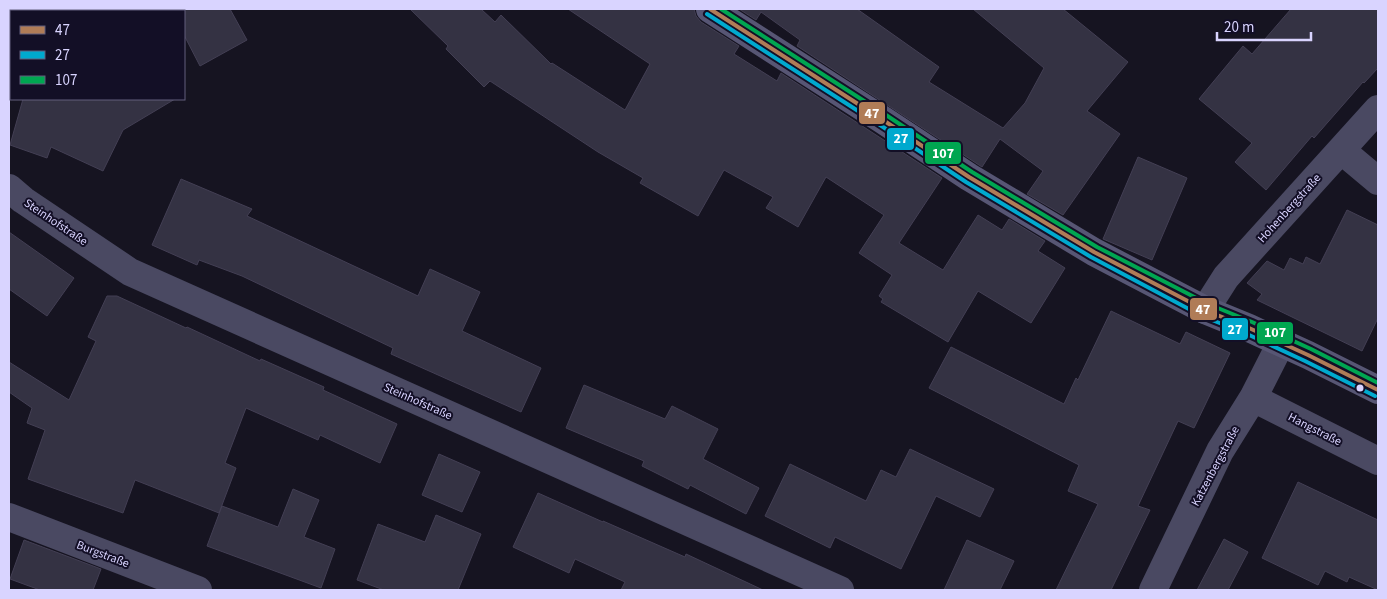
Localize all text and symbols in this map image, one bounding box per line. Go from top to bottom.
legend [10,10,185,100]
scale bar [1217,10,1311,42]
text: 20 m [1224,17,1254,38]
text: 47 [55,20,70,41]
text: 27 [55,45,70,66]
text: 107 [55,70,77,91]
line badge: 47 [858,101,886,125]
text: 47 [865,104,879,124]
line badge: 27 [886,127,915,151]
text: 27 [894,129,908,149]
line badge: 107 [924,141,962,165]
text: 107 [932,144,954,164]
street label: Hohenbergstraße [1254,170,1325,247]
street label: Steinhofstraße [20,195,91,250]
line badge: 47 [1189,297,1218,321]
text: 47 [1196,300,1210,320]
line badge: 27 [1221,317,1249,341]
text: 27 [1228,320,1242,340]
line badge: 107 [1256,321,1294,345]
text: 107 [1264,323,1286,343]
street label: Steinhofstraße [381,379,455,424]
unlabelled marker [1355,383,1365,393]
street label: Hangstraße [1285,409,1345,450]
street label: Katzenbergstraße [1187,423,1244,509]
street label: Burgstraße [74,537,132,572]

